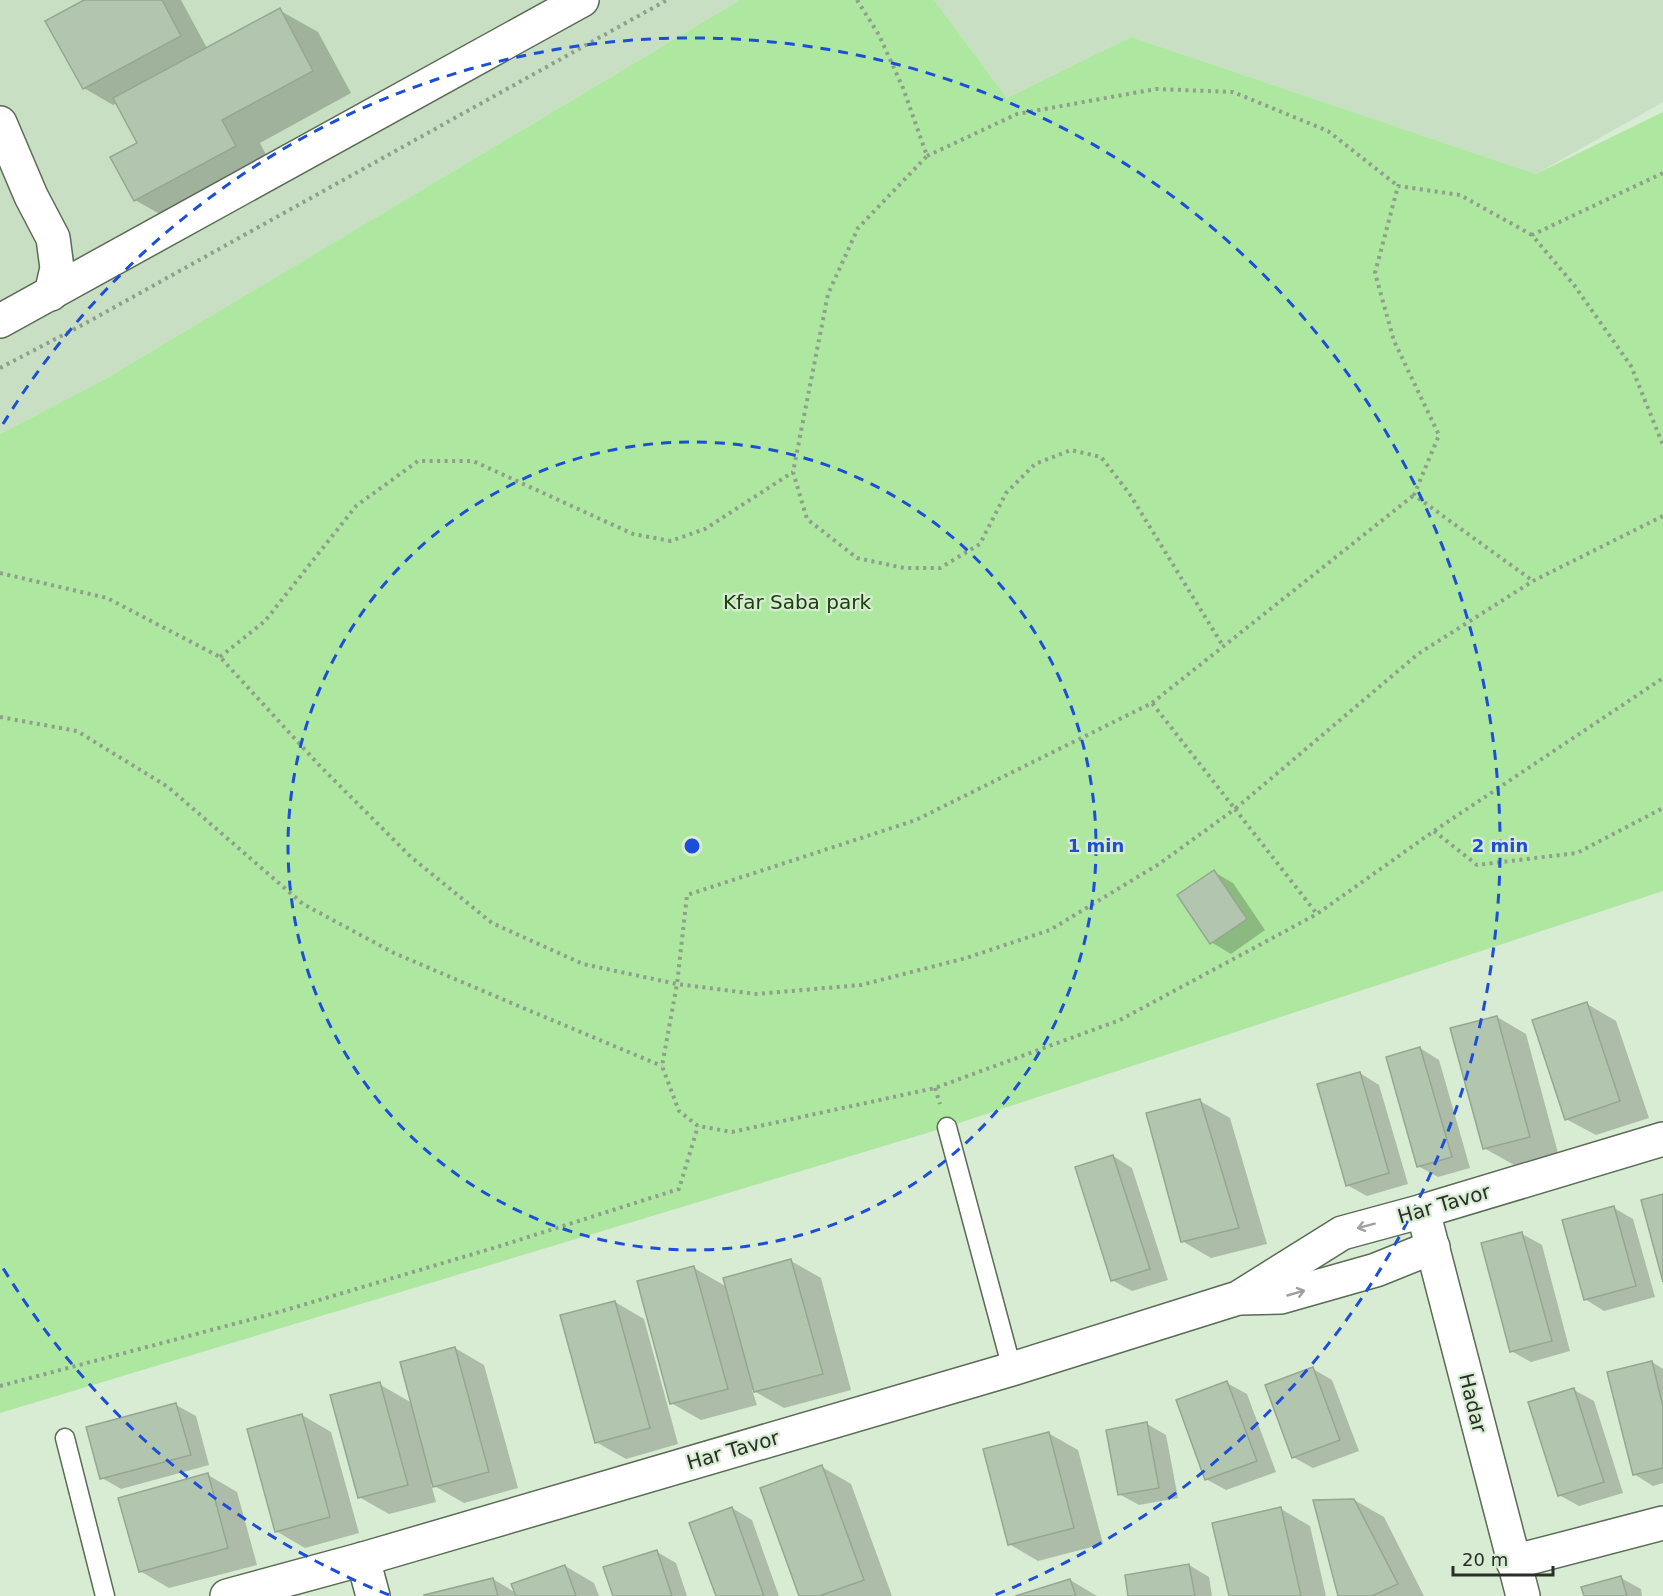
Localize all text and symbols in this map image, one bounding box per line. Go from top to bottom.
park label: Kfar Saba park [723,590,871,614]
text: 1 min [1068,835,1124,856]
text: 2 min [1472,835,1528,856]
centre of rings [682,836,702,856]
street label: Har Tavor [1395,1179,1494,1229]
one-way arrow [1357,1221,1376,1232]
one-way arrow [1286,1287,1305,1298]
street label: Hadar [1454,1371,1492,1436]
street label: Har Tavor [684,1425,783,1475]
scale bar [1453,1539,1554,1577]
text: 20 m [1462,1549,1508,1570]

